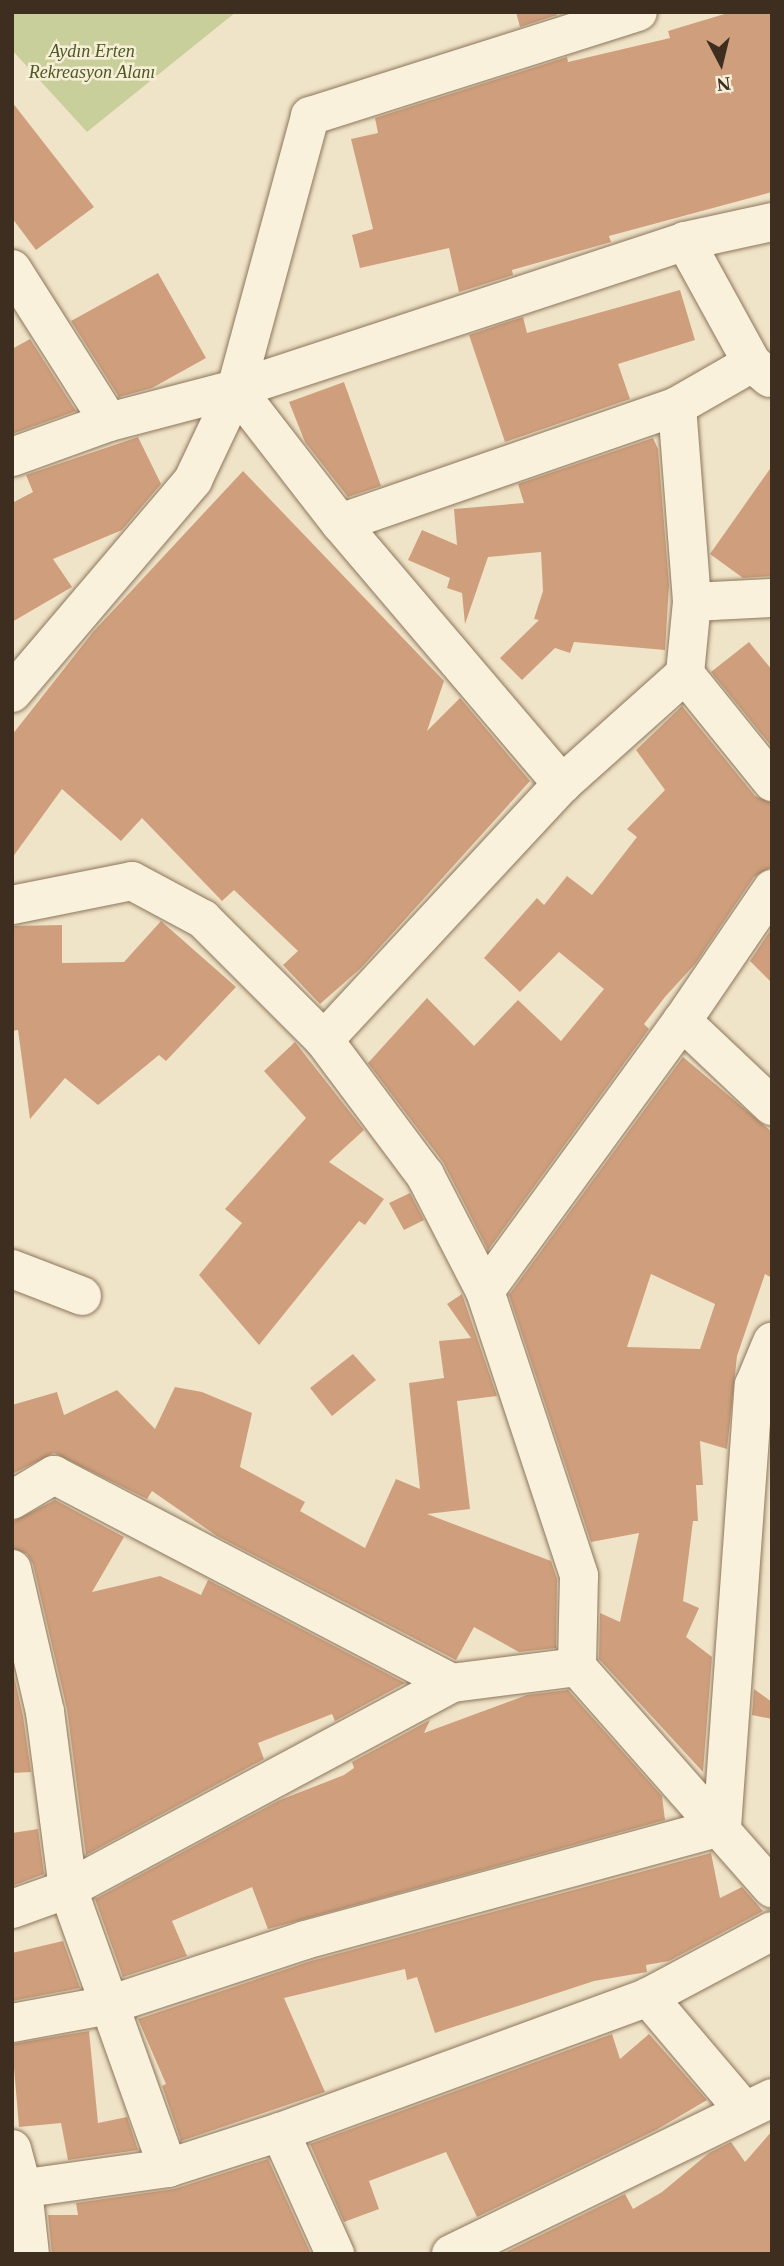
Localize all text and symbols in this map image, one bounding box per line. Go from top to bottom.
north arrow [686,28,756,98]
park label: Aydın Erten Rekreasyon Alanı [29,41,155,84]
text: N [716,73,732,96]

